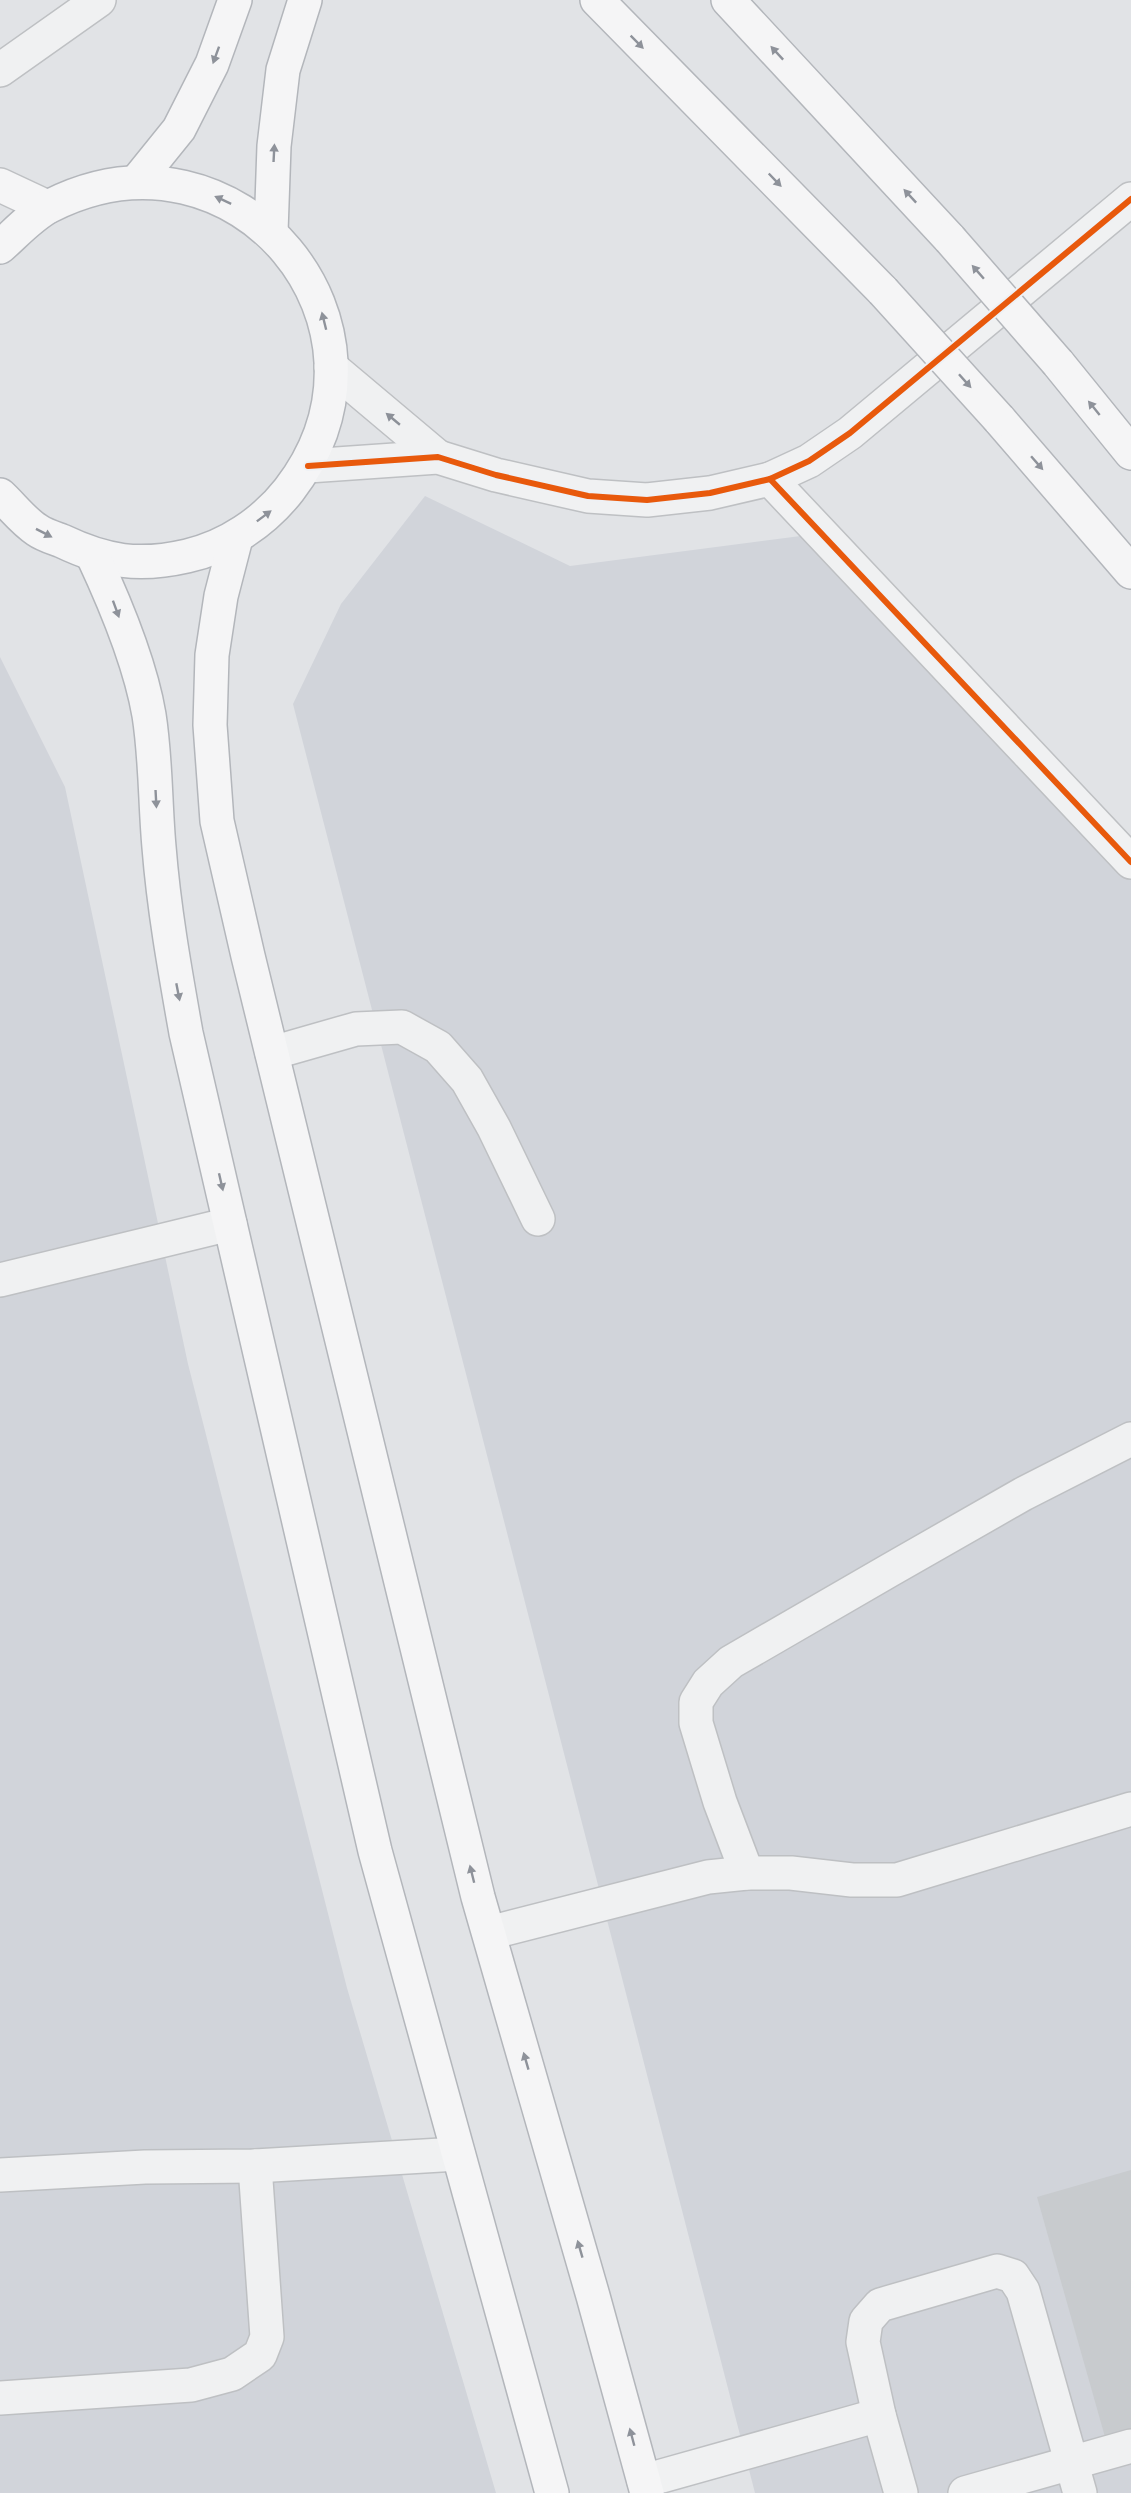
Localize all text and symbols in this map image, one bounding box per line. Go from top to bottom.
one-way arrow [630,35,644,49]
one-way arrow [210,46,220,64]
one-way arrow [771,47,785,61]
one-way arrow [269,143,279,162]
one-way arrow [767,173,781,187]
one-way arrow [903,189,917,204]
one-way arrow [214,196,231,205]
one-way arrow [971,264,985,279]
one-way arrow [318,312,328,330]
one-way arrow [958,373,971,388]
one-way arrow [1088,400,1101,416]
one-way arrow [386,413,401,426]
one-way arrow [1030,455,1043,470]
one-way arrow [256,510,272,522]
one-way arrow [35,527,53,537]
one-way arrow [111,600,121,618]
one-way arrow [152,789,161,808]
one-way arrow [174,983,183,1002]
one-way arrow [216,1173,226,1192]
one-way arrow [467,1864,477,1883]
one-way arrow [520,2052,530,2070]
one-way arrow [575,2240,584,2258]
one-way arrow [626,2427,636,2446]

